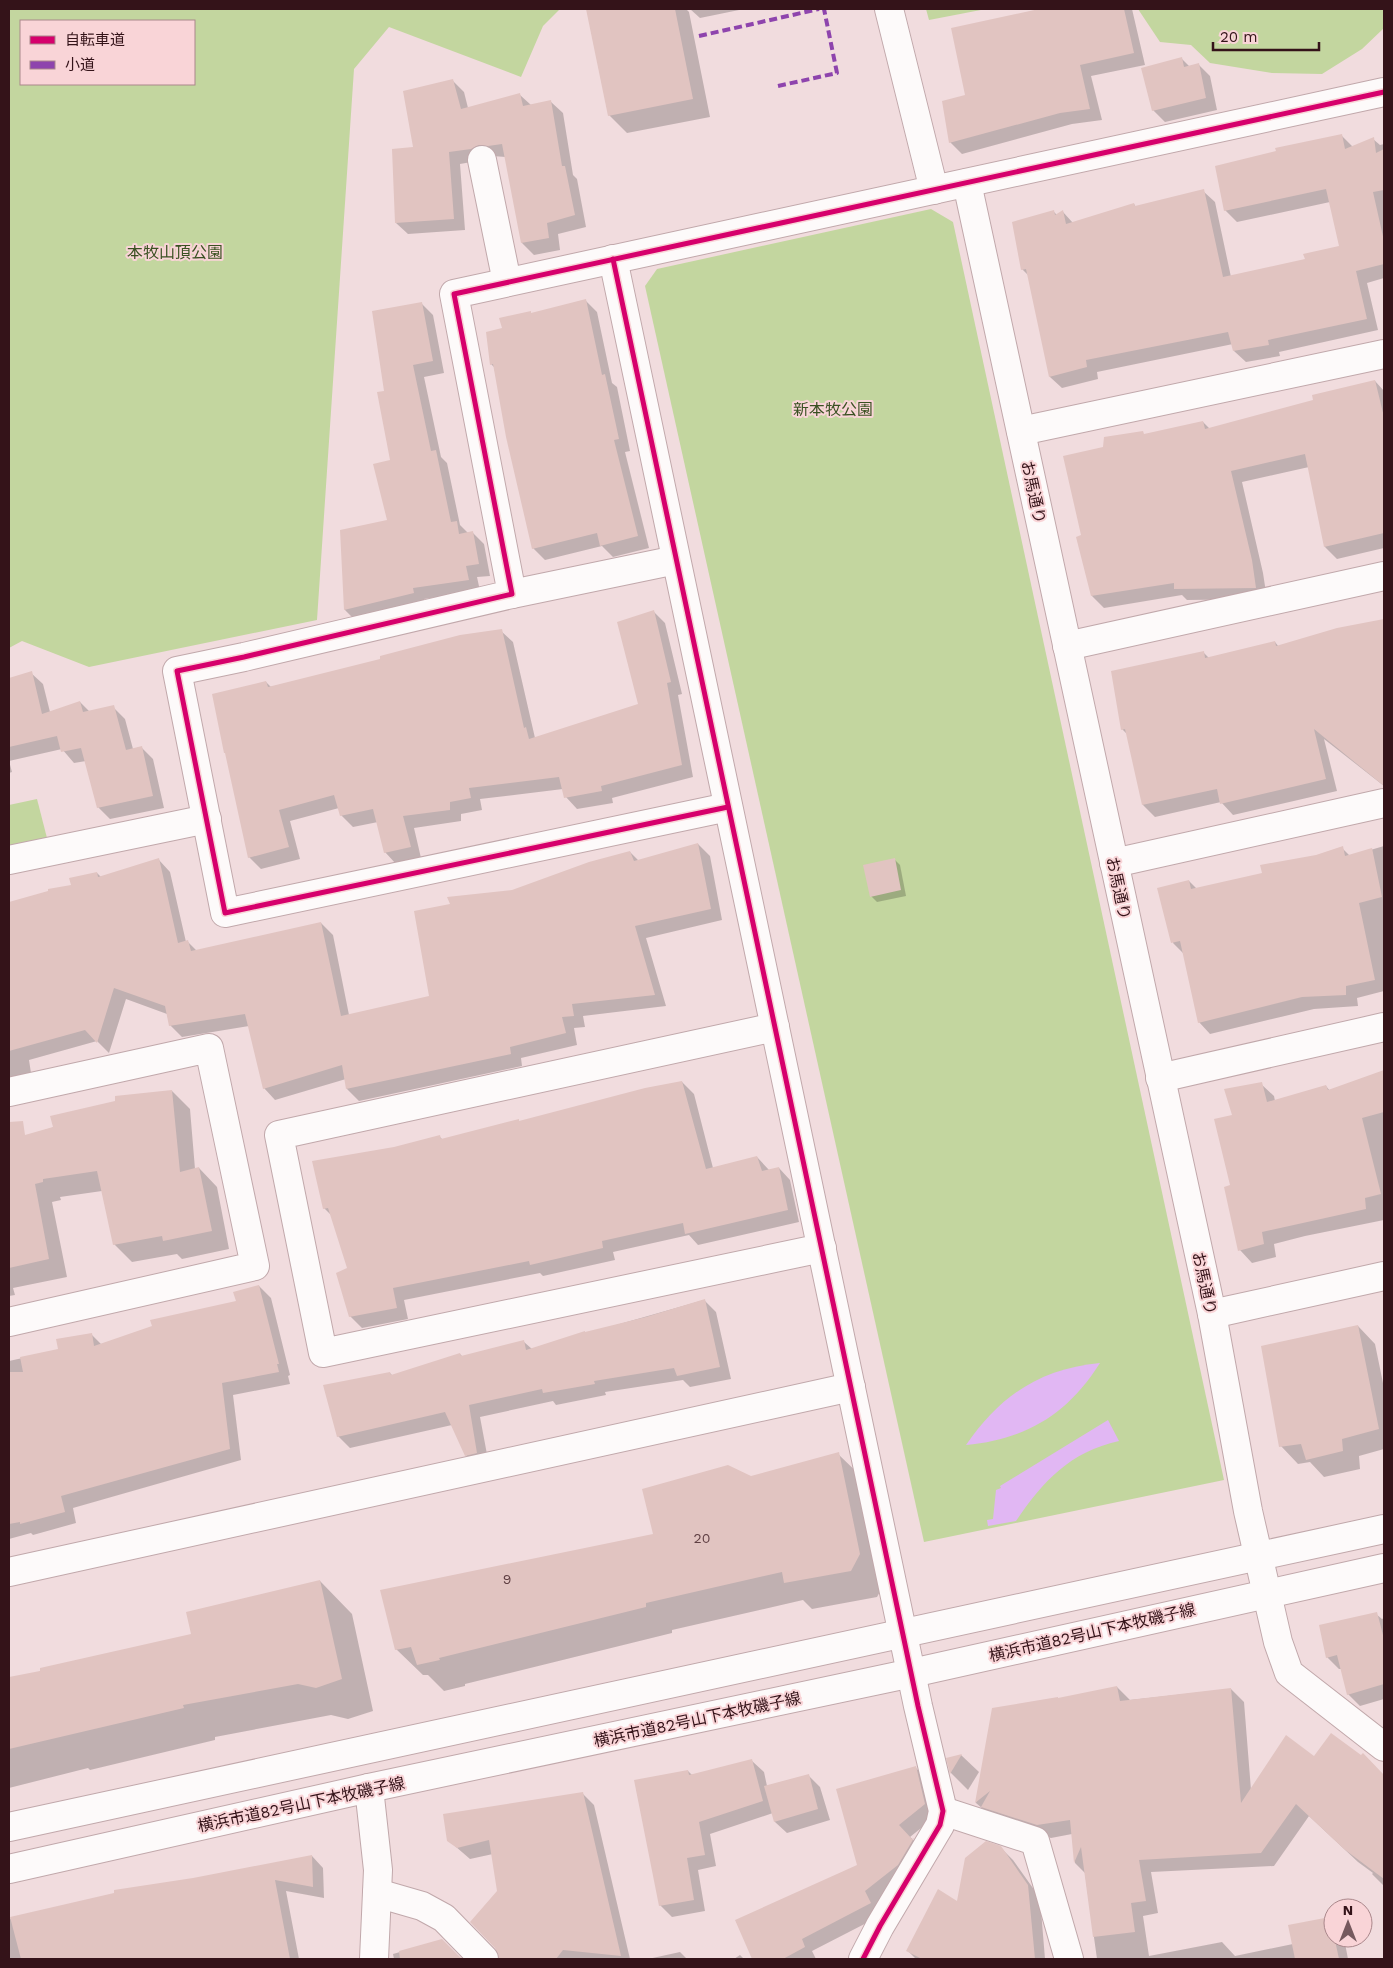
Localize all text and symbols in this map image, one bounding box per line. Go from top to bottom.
legend [20,20,195,85]
scale bar [1213,20,1319,52]
text: 20 m [1220,28,1258,46]
text: 自転車道 [65,31,125,49]
text: 小道 [65,56,95,74]
park label: 本牧山頂公園 [127,243,223,262]
park label: 新本牧公園 [793,400,873,419]
street label: お馬通り [1018,459,1049,525]
street label: お馬通り [1103,855,1134,921]
street label: お馬通り [1189,1250,1220,1316]
house number: 20 [694,1530,710,1546]
house number: 9 [503,1571,511,1587]
street label: 横浜市道82号山下本牧磯子線 [987,1599,1197,1665]
street label: 横浜市道82号山下本牧磯子線 [592,1688,802,1751]
street label: 横浜市道82号山下本牧磯子線 [196,1773,406,1836]
north arrow [1323,1898,1373,1948]
text: N [1343,1902,1353,1918]

